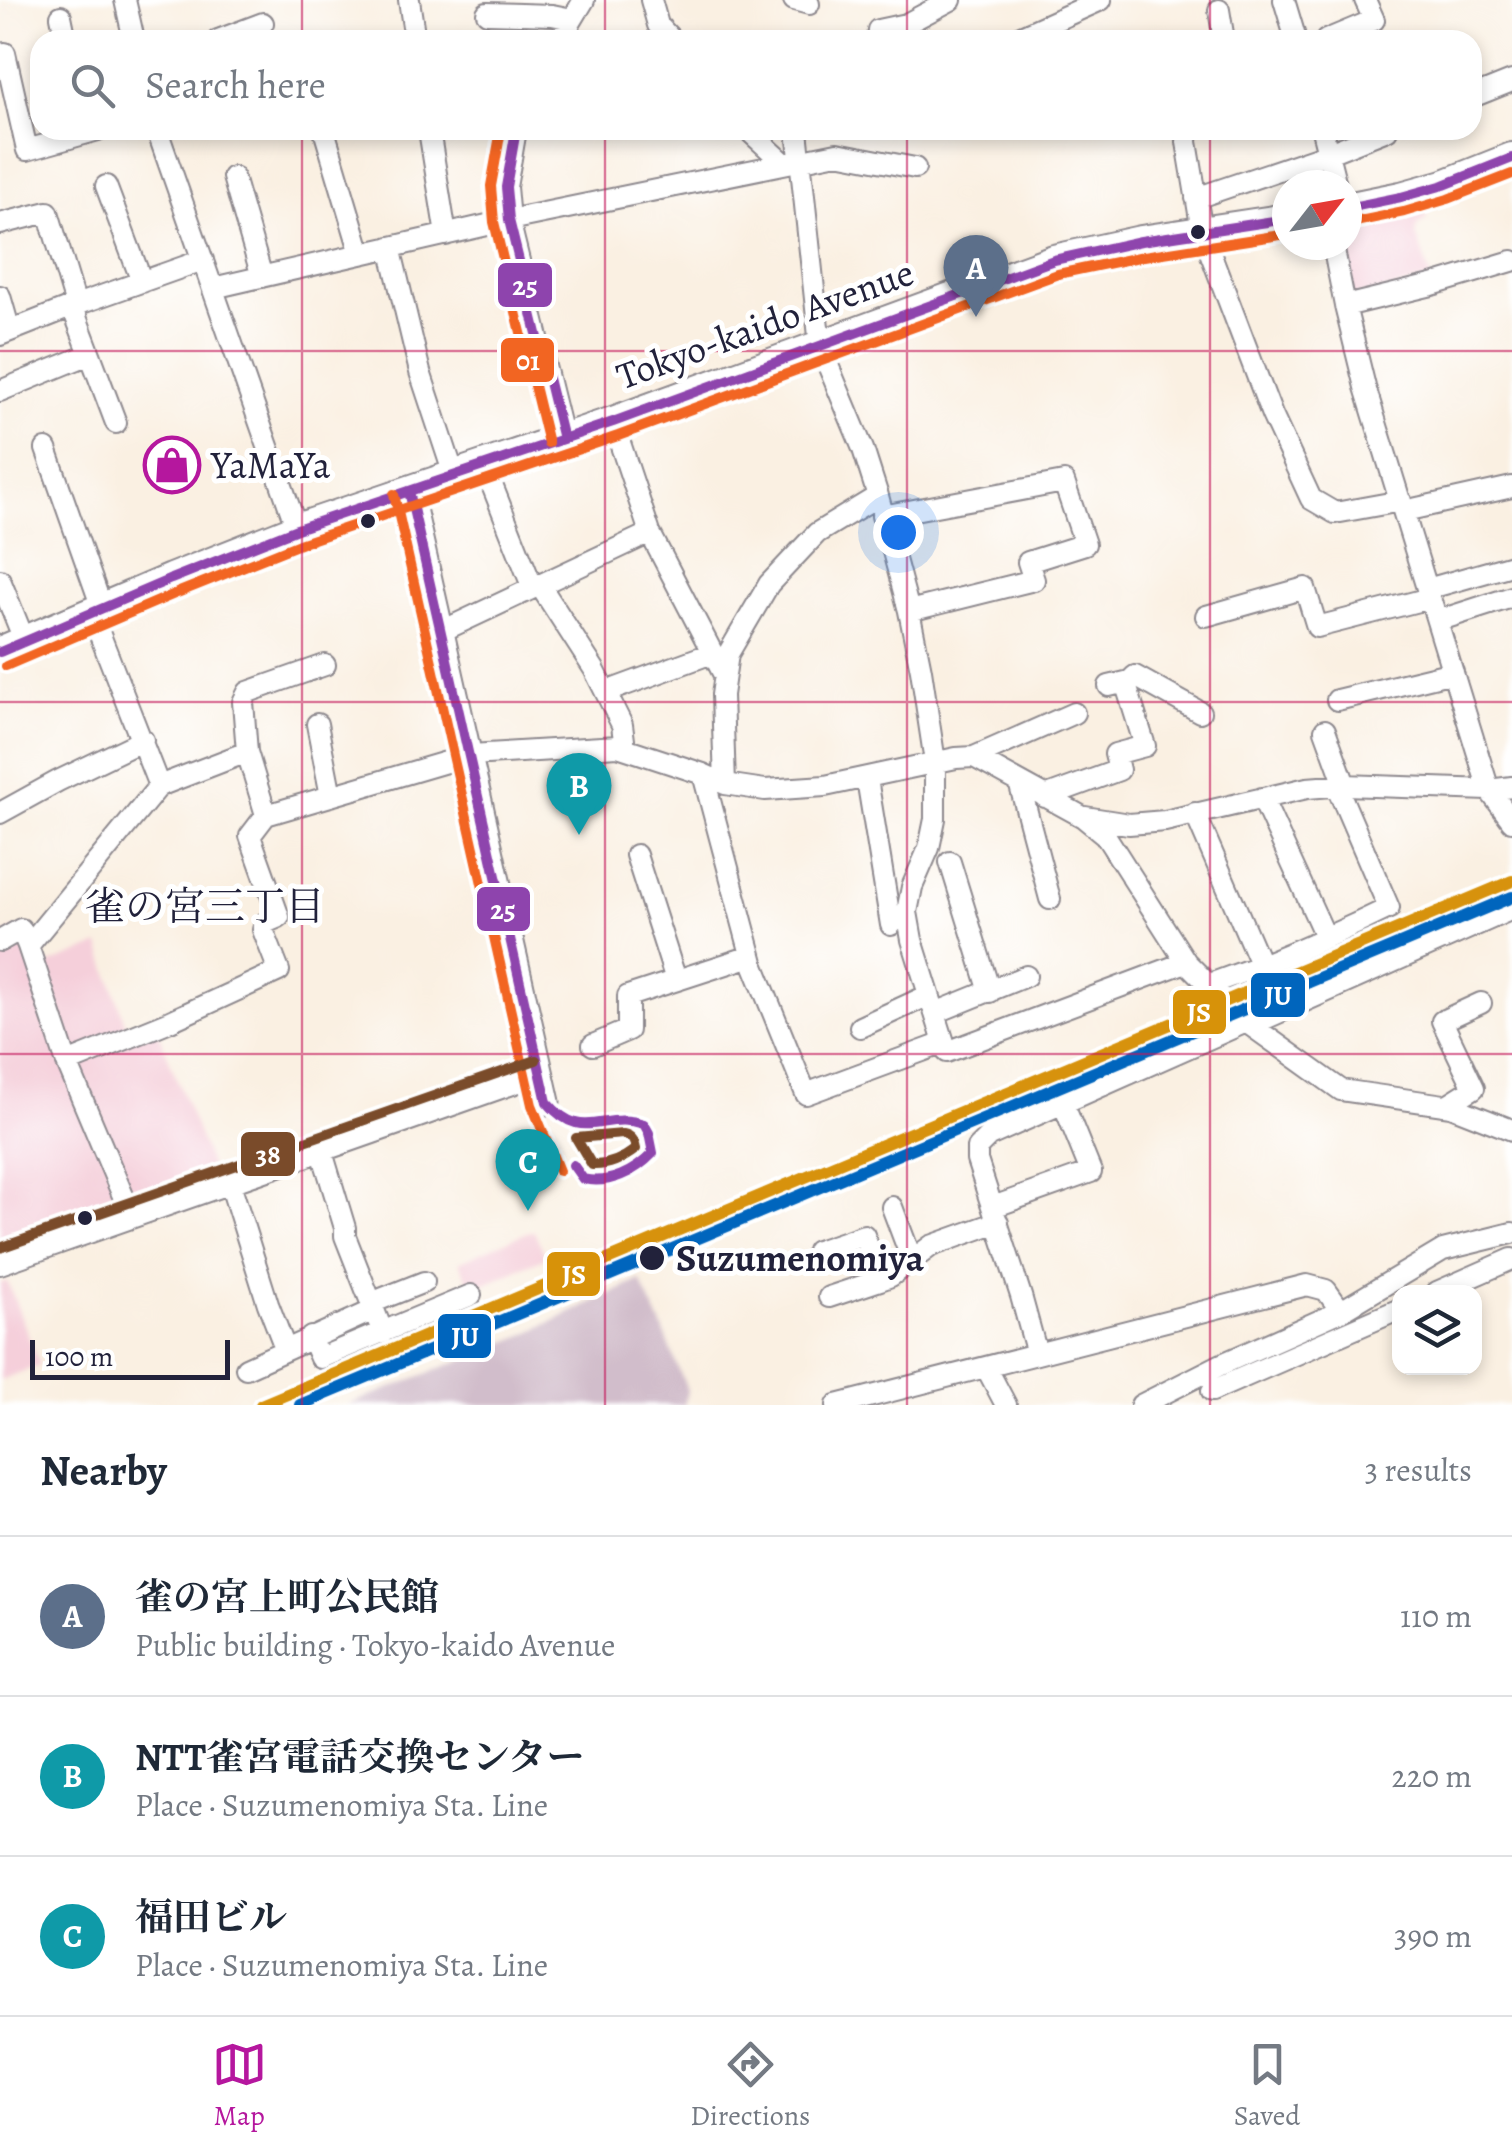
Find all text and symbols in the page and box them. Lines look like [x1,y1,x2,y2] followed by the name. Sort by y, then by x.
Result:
[30,30,1482,140] search box
[65,58,120,113] icon: search
[145,59,326,111] text: Search here
[1272,170,1362,260] north arrow
[1188,222,1208,242] unlabelled marker
[944,234,1008,317] pin: A
[609,246,921,402] street label: Tokyo-kaido Avenue
[496,261,554,309] line badge: 25
[512,267,538,305] text: 25
[499,336,556,384] line badge: 01
[516,342,540,380] text: 01
[142,435,202,495] shop icon: YaMaYa
[210,439,331,491] place label: YaMaYa
[873,507,924,558] your location
[358,511,378,531] unlabelled marker
[546,752,612,835] pin: B
[85,879,325,934] district label: 雀の宮三丁目
[475,885,532,933] line badge: 25
[490,891,516,929] text: 25
[1249,971,1307,1019] line badge: JU
[1264,977,1292,1015] text: JU
[1171,988,1228,1036] line badge: JS
[1187,994,1211,1032] text: JS
[496,1128,560,1211] pin: C
[239,1130,297,1178] line badge: 38
[255,1136,281,1174] text: 38
[75,1208,95,1228] unlabelled marker
[676,1232,925,1284] place label: Suzumenomiya
[637,1243,667,1273] marker: Suzumenomiya
[545,1250,602,1298] line badge: JS
[562,1256,586,1294] text: JS
[1392,1285,1482,1375] map controls
[1392,1285,1482,1375] button: layers
[436,1312,493,1360] line badge: JU
[451,1318,479,1356] text: JU
[30,1335,230,1380] scale bar
[45,1338,113,1376] text: 100 m
[40,1442,167,1499] text: Nearby
[1365,1448,1472,1492] text: 3 results
[135,1571,439,1623] text: 雀の宮上町公民館
[62,1594,83,1638] text: A
[1400,1594,1472,1638] text: 110 m
[135,1623,615,1667] text: Public building · Tokyo-kaido Avenue
[135,1731,585,1783] text: NTT雀宮電話交換センター
[62,1754,83,1798] text: B
[1392,1754,1472,1798] text: 220 m
[135,1783,548,1827] text: Place · Suzumenomiya Sta. Line
[135,1891,287,1943] text: 福田ビル
[63,1914,82,1958] text: C
[1394,1914,1472,1958] text: 390 m
[135,1943,548,1987] text: Place · Suzumenomiya Sta. Line
[212,2037,267,2135] tab: Map
[690,2037,810,2135] tab: Directions
[1234,2037,1300,2135] tab: Saved

